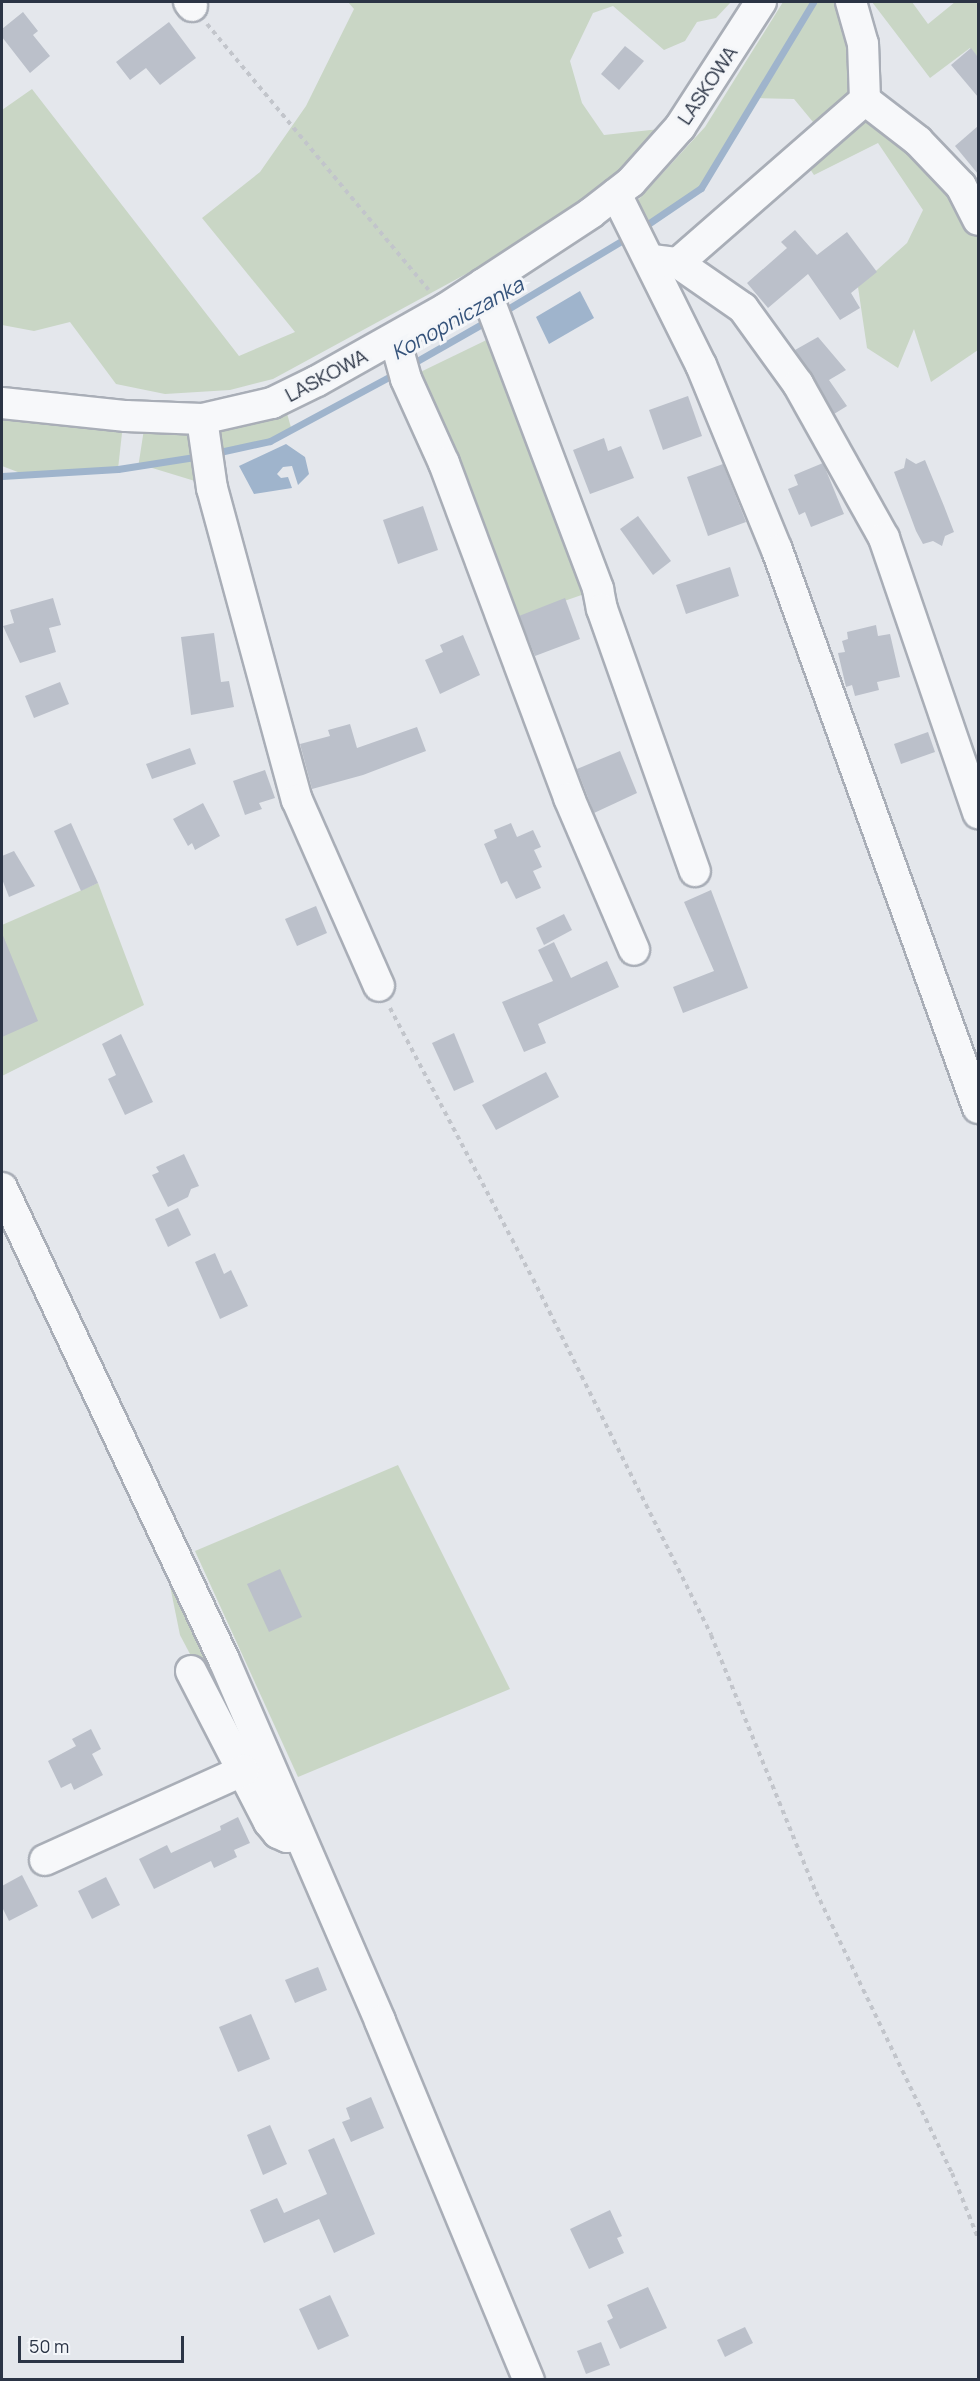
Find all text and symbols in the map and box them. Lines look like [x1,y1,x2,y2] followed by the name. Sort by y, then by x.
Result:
[672,41,742,129] street label: LASKOWA
[387,271,527,365] water label: Konopniczanka
[281,343,371,407] street label: LASKOWA
[21,2324,188,2362] scale bar
[29,2334,69,2358] text: 50 m

